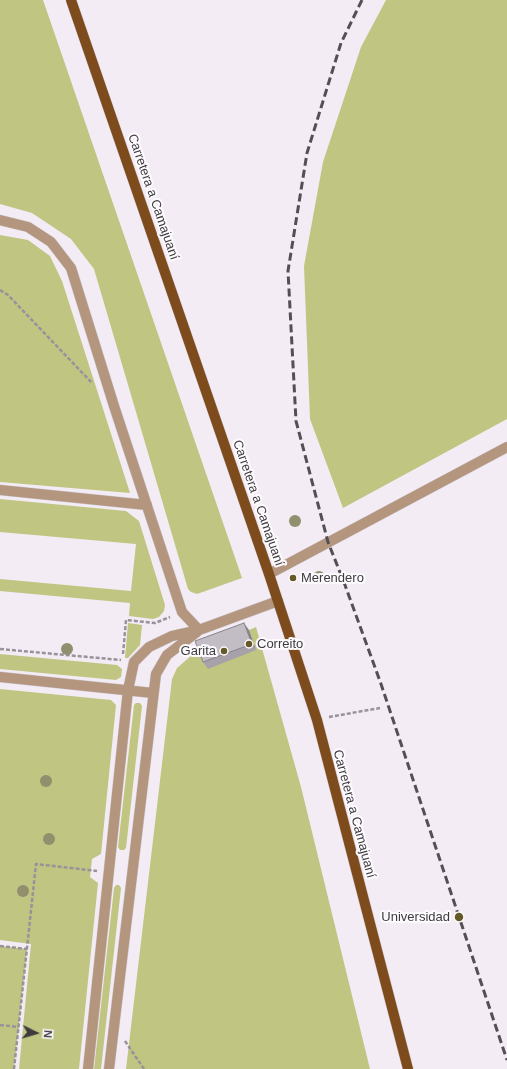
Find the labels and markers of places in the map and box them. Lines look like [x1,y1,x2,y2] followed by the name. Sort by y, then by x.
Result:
[301,570,364,586] place label: Merendero
[288,573,298,583] marker: Merendero
[257,636,303,652] place label: Correito
[244,639,254,649] marker: Correito
[181,643,216,659] place label: Garita
[219,646,229,656] marker: Garita
[381,909,450,925] place label: Universidad
[453,911,465,923] marker: Universidad

